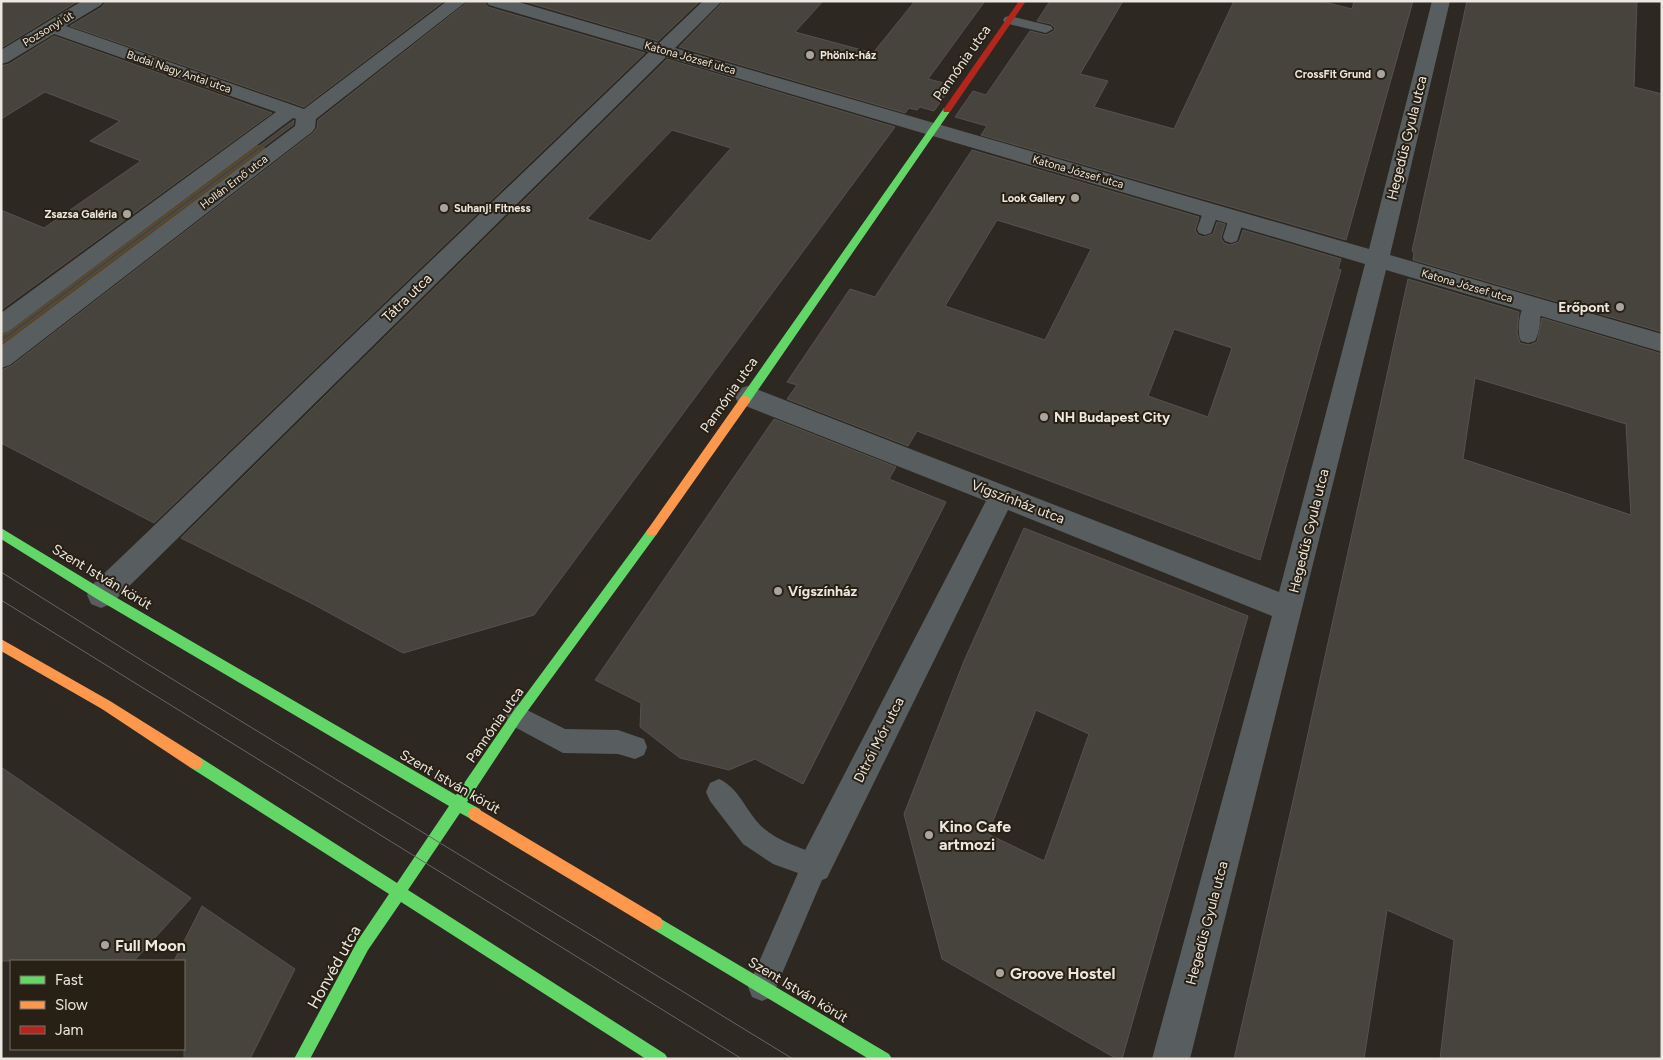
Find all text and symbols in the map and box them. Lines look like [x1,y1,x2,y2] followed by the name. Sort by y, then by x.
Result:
[20,9,76,49] street label: Pozsonyi út
[930,22,994,104] street label: Pannónia utca
[643,39,737,77] street label: Katona József utca
[125,48,233,96] street label: Budai Nagy Antal utca
[804,49,816,61] marker: Phönix-ház
[820,49,876,62] place label: Phönix-ház
[1295,68,1371,81] place label: CrossFit Grund
[1375,68,1387,80] marker: CrossFit Grund
[1383,74,1431,202] street label: Hegedűs Gyula utca
[198,152,270,212] street label: Hollán Ernő utca
[1031,153,1125,191] street label: Katona József utca
[1002,192,1066,205] place label: Look Gallery
[1069,192,1081,204] marker: Look Gallery
[438,202,450,214] marker: Suhanj! Fitness
[454,202,531,215] place label: Suhanj! Fitness
[44,208,117,221] place label: Zsazsa Galéria
[121,208,133,220] marker: Zsazsa Galéria
[1420,267,1514,305] street label: Katona József utca
[379,270,435,326] street label: Tátra utca
[1558,299,1610,316] place label: Erőpont
[1614,301,1626,313] marker: Erőpont
[697,354,761,436] street label: Pannónia utca
[1054,409,1171,426] place label: NH Budapest City
[1038,411,1050,423] marker: NH Budapest City
[1285,467,1333,595] street label: Hegedűs Gyula utca
[969,476,1067,528] street label: Vígszínház utca
[49,541,155,613] street label: Szent István körút
[788,583,857,600] place label: Vígszínház
[772,585,784,597] marker: Vígszínház
[463,684,527,766] street label: Pannónia utca
[850,694,908,786] street label: Ditrói Mór utca
[397,746,503,818] street label: Szent István körút
[939,817,1011,854] place label: Kino Cafe artmozi
[923,829,935,841] marker: Kino Cafe artmozi
[1182,859,1232,987] street label: Hegedűs Gyula utca
[303,922,365,1012] street label: Honvéd utca
[115,936,186,955] place label: Full Moon
[99,939,111,951] marker: Full Moon
[745,954,851,1026] street label: Szent István körút
[10,960,185,1050] legend
[1010,964,1115,983] place label: Groove Hostel
[994,967,1006,979] marker: Groove Hostel
[55,971,84,989] text: Fast
[55,996,88,1014] text: Slow
[55,1021,83,1039] text: Jam

